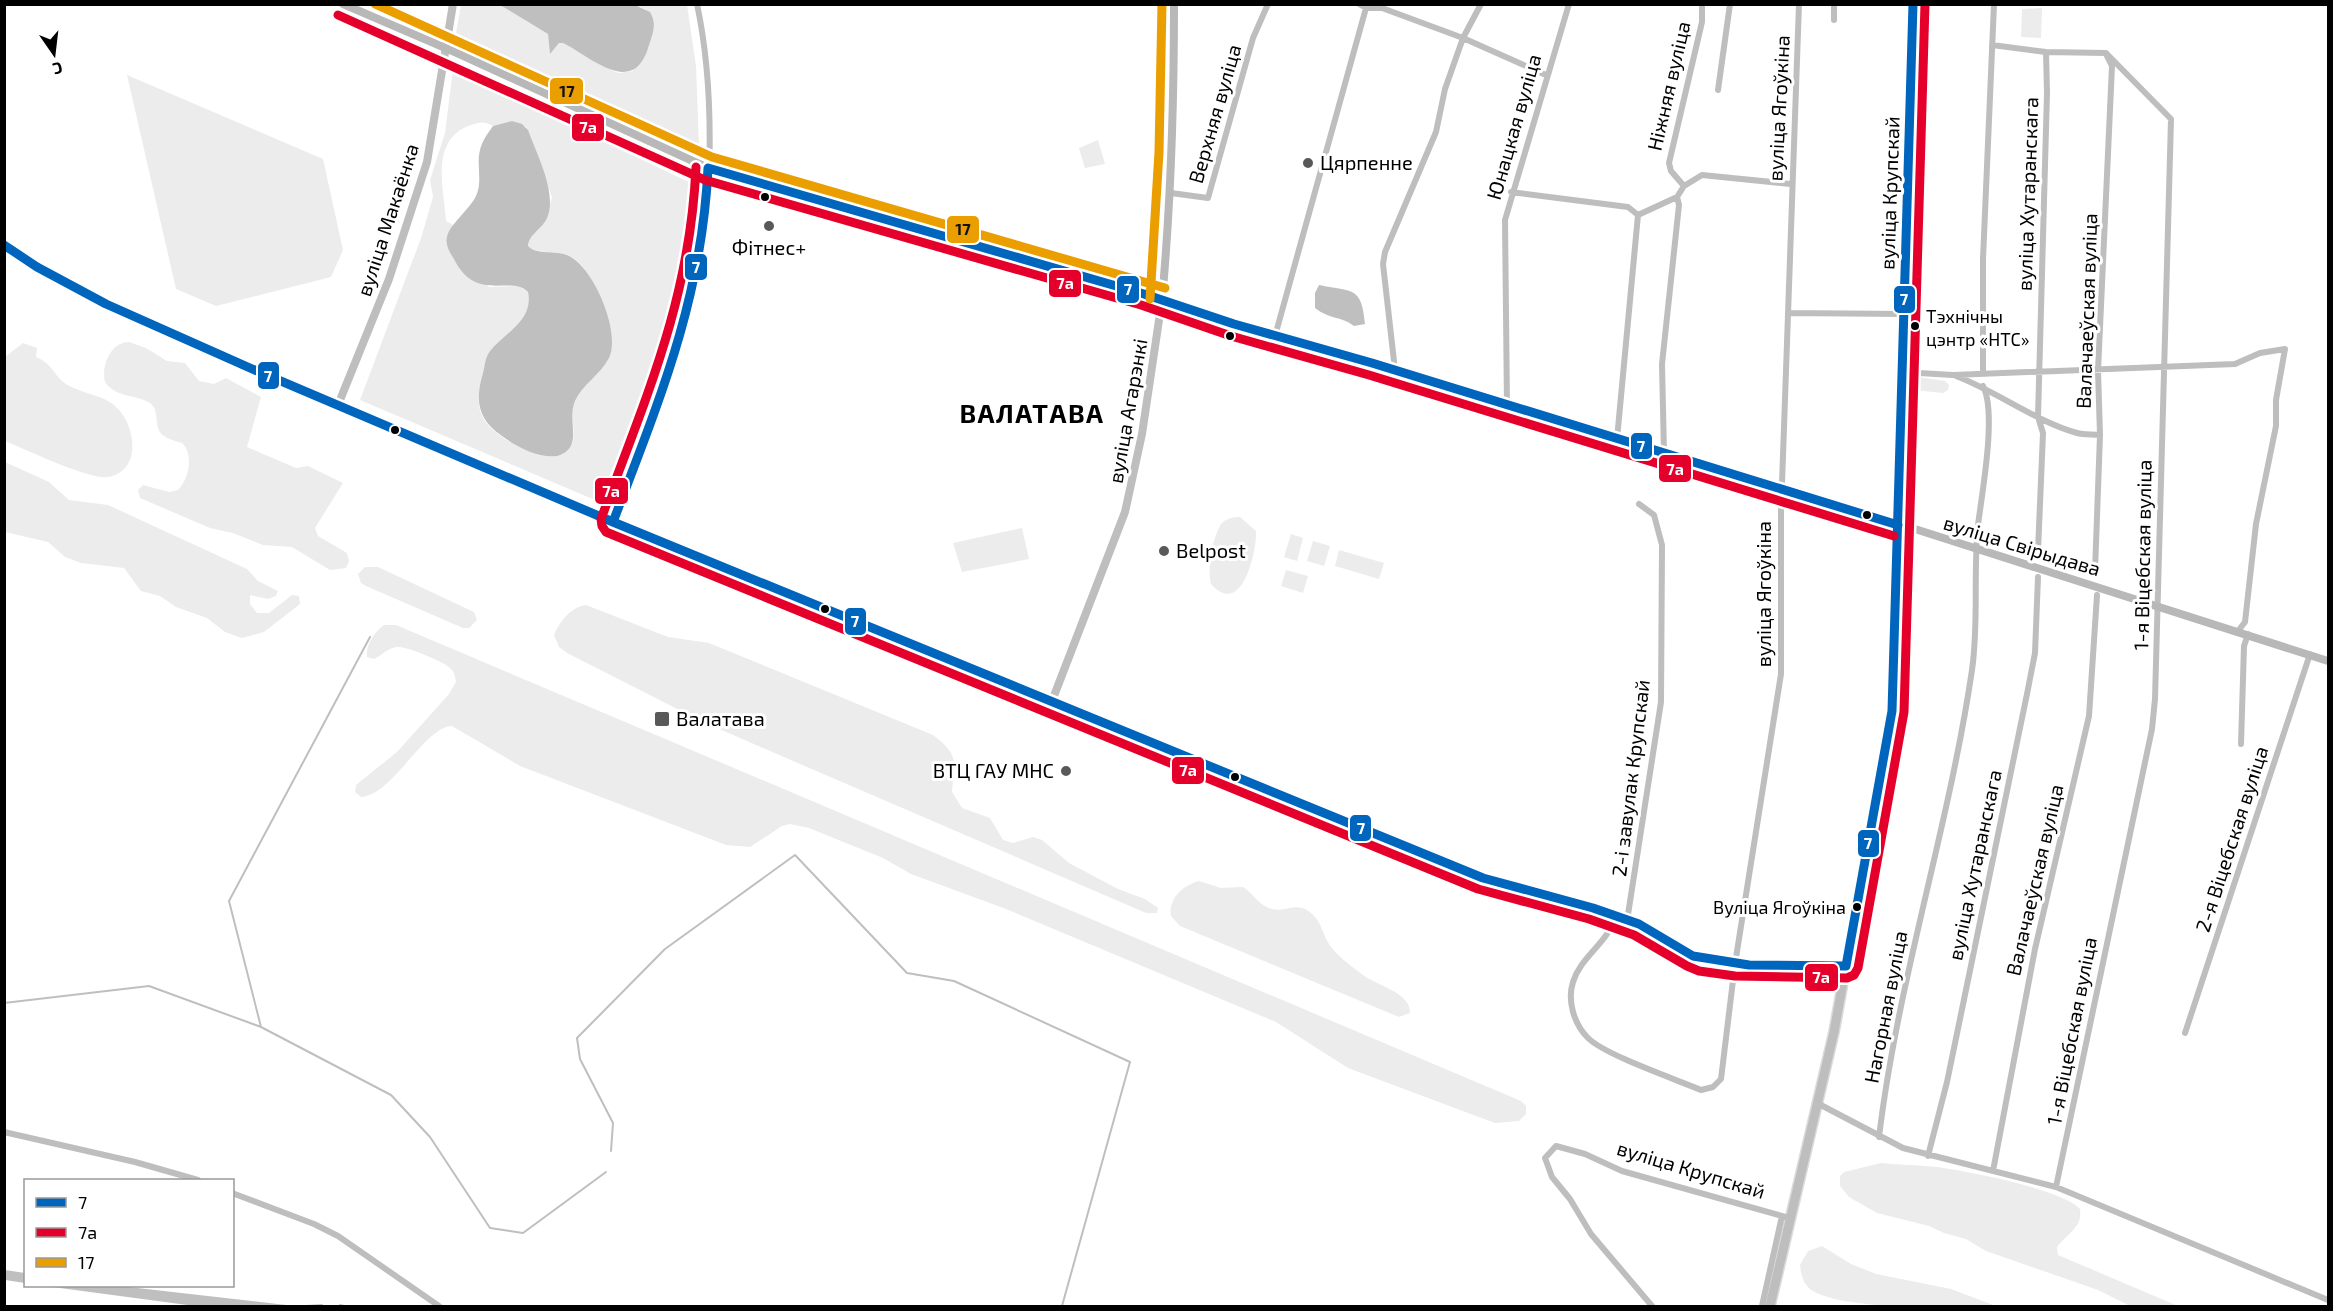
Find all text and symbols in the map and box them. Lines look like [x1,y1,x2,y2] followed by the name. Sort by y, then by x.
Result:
[1641,19,1696,153] street label: Ніжняя вуліца
[24,24,84,84] north arrow
[1762,34,1795,182] street label: вуліца Ягоўкіна
[1183,41,1246,186] street label: Верхняя вуліца
[1481,51,1546,203] street label: Юнацкая вуліца
[51,59,65,79] text: С
[549,77,584,105] line badge: 17
[559,81,575,100] text: 17
[2012,97,2043,291] street label: вуліца Хутаранскага
[571,113,605,142] line badge: 7а
[1874,116,1905,270] street label: вуліца Крупскай
[579,117,597,136] text: 7а
[351,140,424,299] street label: вуліца Макаёнка
[1320,150,1413,174] place label: Цярпенне
[1301,156,1315,170] marker: Цярпенне
[759,191,771,203] unlabelled marker
[2071,213,2102,409] street label: Валачаеўская вуліца
[946,215,980,244] line badge: 17
[762,219,776,233] marker: Фітнес+
[955,219,971,238] text: 17
[732,235,806,259] place label: Фітнес+
[684,253,708,281] line badge: 7
[692,257,701,276] text: 7
[1048,269,1082,298] line badge: 7а
[1056,273,1074,292] text: 7а
[1116,275,1140,304] line badge: 7
[1124,279,1133,298] text: 7
[1893,285,1916,314] line badge: 7
[1900,289,1909,308] text: 7
[1926,305,2030,350] place label: Тэхнічны цэнтр «НТС»
[1909,320,1921,332] marker: Тэхнічны цэнтр «НТС»
[1224,330,1236,342] unlabelled marker
[1102,337,1153,485] street label: вуліца Агарэнкі
[257,361,280,390] line badge: 7
[264,366,273,385] text: 7
[959,397,1105,428] district label: ВАЛАТАВА
[389,424,401,436] unlabelled marker
[1630,432,1653,460] line badge: 7
[1637,436,1646,455] text: 7
[1658,454,1692,483] line badge: 7а
[1666,459,1684,478] text: 7а
[2128,459,2157,651] street label: 1-я Віцебская вуліца
[594,477,629,505] line badge: 7а
[602,481,620,500] text: 7а
[1861,509,1873,521] unlabelled marker
[1941,510,2104,581] street label: вуліца Свірыдава
[1751,521,1776,667] street label: вуліца Ягоўкіна
[1176,538,1246,562] place label: Belpost
[1157,544,1171,558] marker: Belpost
[819,603,831,615] unlabelled marker
[844,607,867,636] line badge: 7
[851,611,860,630] text: 7
[1606,678,1655,878] street label: 2-і завулак Крупскай
[676,706,765,730] place label: Валатава
[653,710,671,728] marker: Валатава
[2190,743,2273,935] street label: 2-я Віцебская вуліца
[1171,756,1205,785] line badge: 7а
[933,758,1054,782] place label: ВТЦ ГАУ МНС
[1179,760,1197,779] text: 7а
[1059,764,1073,778] marker: ВТЦ ГАУ МНС
[1942,767,2007,962] street label: вуліца Хутаранскага
[1229,771,1241,783] unlabelled marker
[2000,782,2069,978] street label: Валачаеўская вуліца
[1349,814,1372,842] line badge: 7
[1357,818,1366,837] text: 7
[1857,829,1880,858] line badge: 7
[1864,833,1873,852] text: 7
[1713,896,1846,918] place label: Вуліца Ягоўкіна
[1851,901,1863,913] marker: Вуліца Ягоўкіна
[1858,929,1913,1085] street label: Нагорная вуліца
[2041,935,2102,1127] street label: 1-я Віцебская вуліца
[1804,963,1839,992] line badge: 7а
[1812,967,1830,986] text: 7а
[1614,1135,1768,1204] street label: вуліца Крупскай
[24,1179,234,1287] legend
[78,1191,87,1213] text: 7
[78,1221,97,1243] text: 7а
[78,1251,94,1273] text: 17

